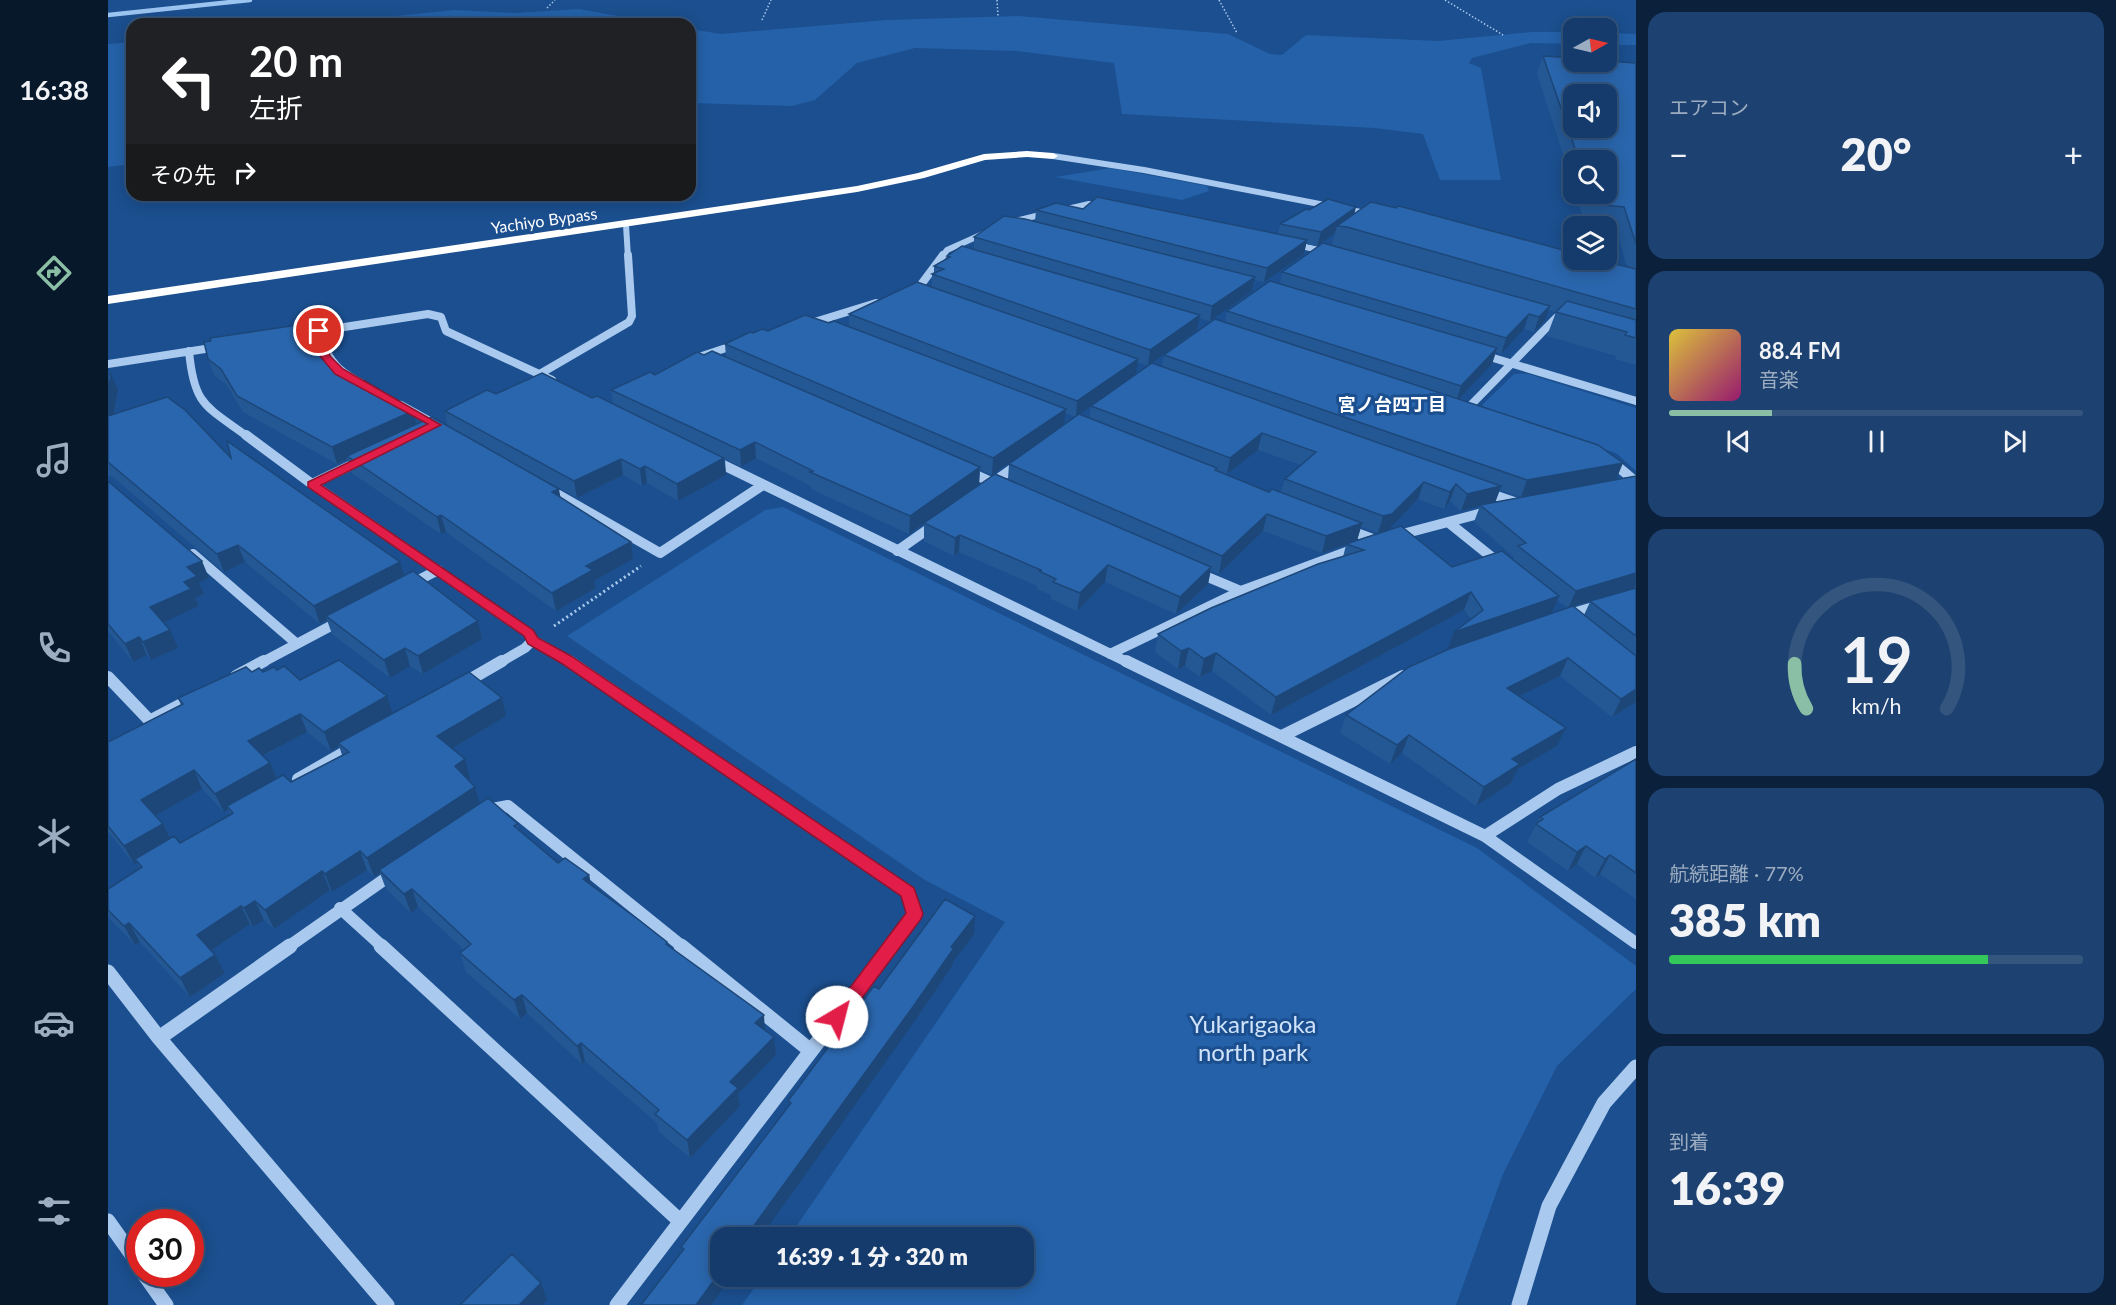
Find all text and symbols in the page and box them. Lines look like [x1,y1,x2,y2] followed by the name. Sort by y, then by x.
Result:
[1563,18,1617,72] north arrow
[1563,18,1617,270] map controls
[249,36,343,86] text: 20 m
[150,42,228,120] icon: left
[19,73,89,106] text: 16:38
[1563,84,1617,138] button: sound
[249,91,303,124] text: 左折
[1669,95,1749,119] text: エアコン
[1841,127,1911,181] text: 20°
[1669,134,1688,174] text: −
[2064,134,2083,174] text: +
[1563,150,1617,204] button: search
[228,156,261,189] icon: right
[150,161,216,188] text: その先
[490,203,598,237] street label: Yachiyo Bypass
[1563,216,1617,270] button: layers
[33,252,75,294] icon: directions
[293,305,344,356] pin
[302,314,335,347] icon: arrive
[1759,337,1841,364] text: 88.4 FM
[1759,367,1799,391] text: 音楽
[1338,393,1446,415] district label: 宮ノ台四丁目
[1722,425,1755,458] icon: previous
[1860,425,1893,458] icon: pause
[1998,425,2031,458] icon: next
[33,439,75,481] icon: music
[1840,622,1912,697] text: 19
[33,627,75,669] icon: phone
[1851,694,1901,720] text: km/h
[33,815,75,857] icon: climate
[1669,861,1804,885] text: 航続距離 · 77%
[1669,893,1821,947] text: 385 km
[805,985,869,1049] position arrow
[33,1002,75,1044] icon: car
[1189,1009,1317,1066] park label: Yukarigaoka north park
[1669,1129,1709,1153] text: 到着
[1669,1161,1785,1215] text: 16:39
[33,1190,75,1232] icon: filters
[126,1209,204,1287] speed limit sign: 30
[776,1243,968,1270] text: 16:39 · 1 分 · 320 m

